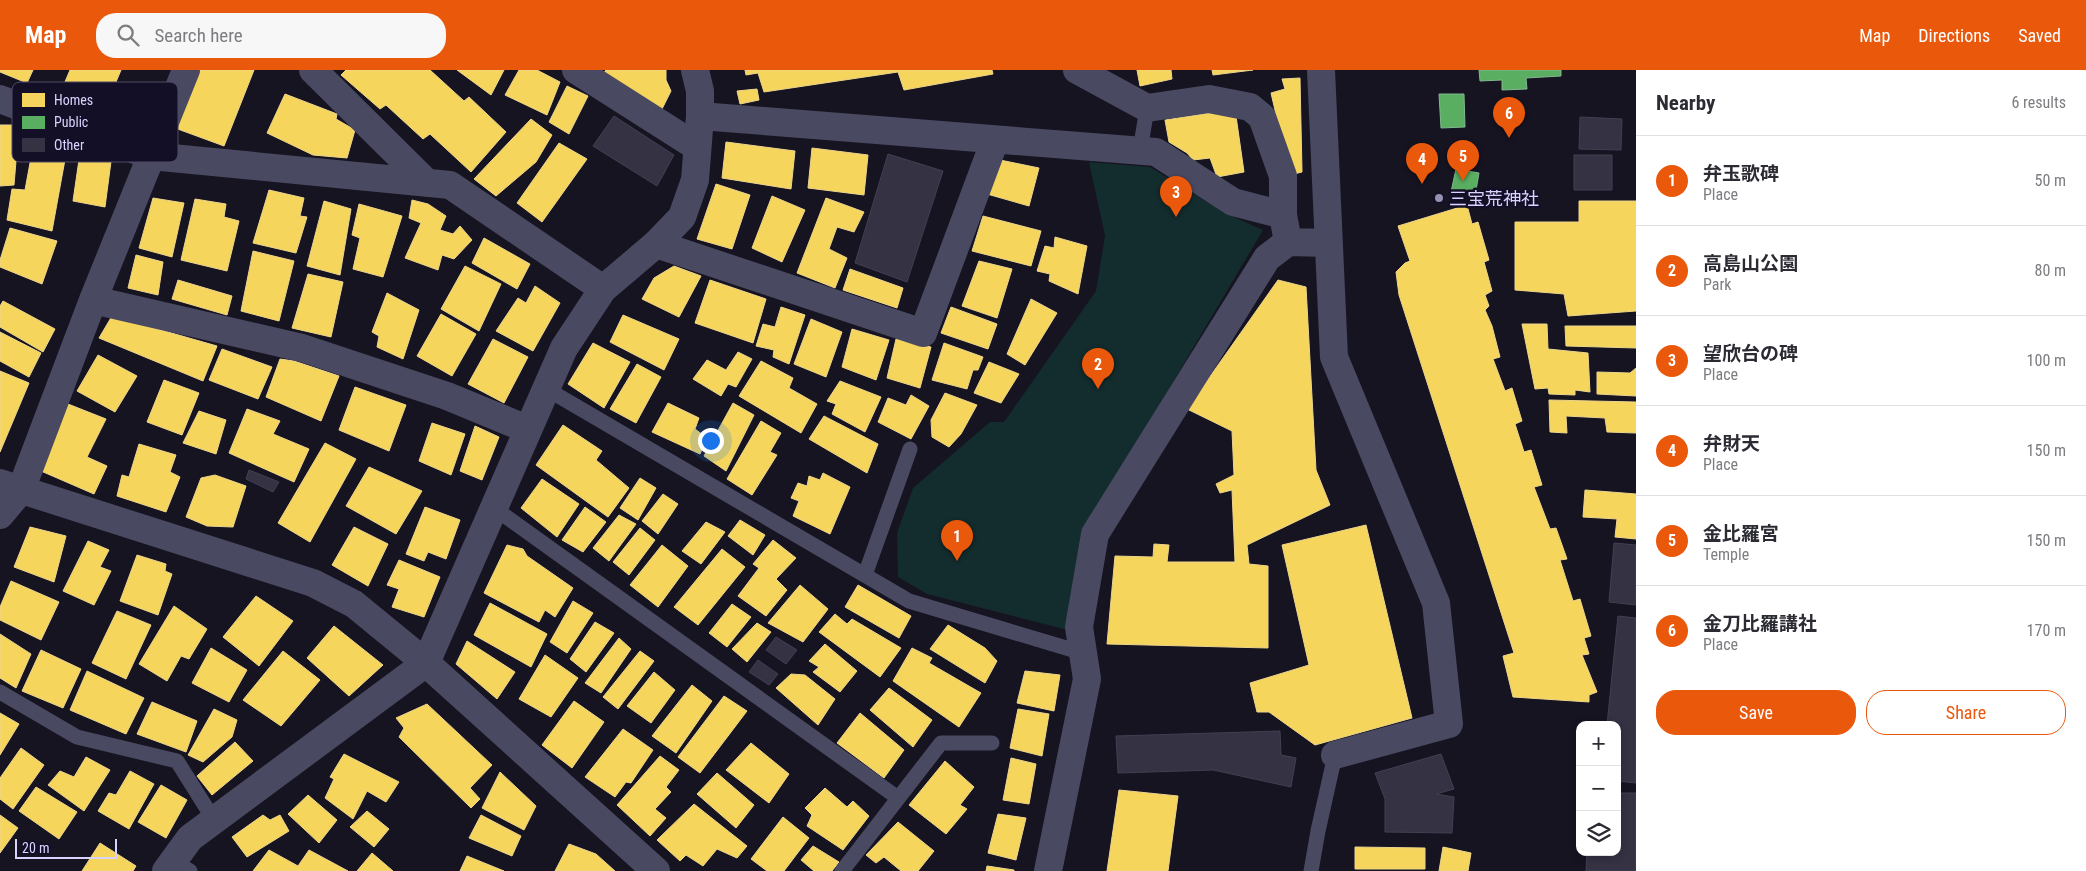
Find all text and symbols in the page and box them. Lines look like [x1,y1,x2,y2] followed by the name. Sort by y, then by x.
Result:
[96,13,446,58] search box
[25,21,66,49] text: Map
[114,21,142,49] icon: search
[154,24,243,47] text: Search here
[1859,25,1890,46] text: Map
[1918,25,1990,46] text: Directions
[2018,25,2061,46] text: Saved
[12,82,178,162] legend
[1656,91,1715,115] text: Nearby
[54,92,93,108] text: Homes
[2011,93,2066,112] text: 6 results
[1493,97,1525,138] pin: 6
[54,114,88,130] text: Public
[54,137,84,153] text: Other
[1447,140,1479,181] pin: 5
[1406,143,1438,184] pin: 4
[1703,162,1779,185] text: 弁玉歌碑
[1668,171,1676,190] text: 1
[2034,171,2066,190] text: 50 m
[1160,176,1192,217] pin: 3
[1703,185,1738,204] text: Place
[1449,188,1539,209] place label: 三宝荒神社
[1433,192,1445,204] marker: 三宝荒神社
[1703,252,1798,275] text: 高島山公園
[1668,261,1676,280] text: 2
[2034,261,2066,280] text: 80 m
[1703,275,1732,294] text: Park
[1703,342,1798,365] text: 望欣台の碑
[1082,348,1114,389] pin: 2
[1668,351,1676,370] text: 3
[2027,351,2066,370] text: 100 m
[1703,365,1738,384] text: Place
[698,428,724,454] your location
[1703,432,1760,455] text: 弁財天
[1668,441,1676,460] text: 4
[2027,441,2066,460] text: 150 m
[1703,455,1738,474] text: Place
[941,520,973,561] pin: 1
[1703,522,1779,545] text: 金比羅宮
[1668,531,1676,550] text: 5
[2027,531,2066,550] text: 150 m
[1703,545,1749,564] text: Temple
[1703,612,1817,635] text: 金刀比羅講社
[1668,621,1676,640] text: 6
[2027,621,2066,640] text: 170 m
[1703,635,1738,654] text: Place
[1656,690,1856,735] button: Save
[1866,690,2066,735] button: Share
[1576,721,1621,856] map controls
[1576,721,1621,766] button: +
[1576,766,1621,811] button: −
[1576,811,1621,856] button: layers
[15,836,118,859] scale bar
[22,840,50,856] text: 20 m

